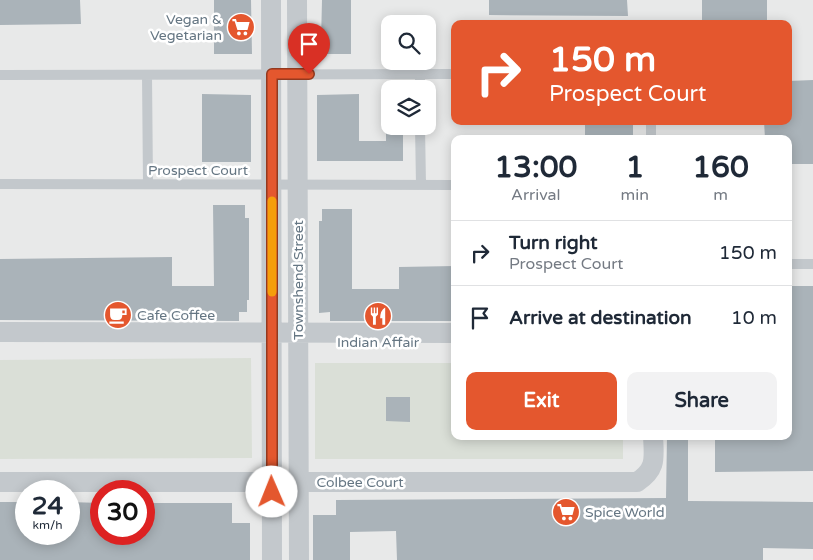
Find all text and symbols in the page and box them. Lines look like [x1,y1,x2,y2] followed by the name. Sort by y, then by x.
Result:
[150,11,222,44] place label: Vegan & Vegetarian
[226,12,256,42] supermarket icon: Vegan & Vegetarian
[381,15,436,135] map controls
[381,15,436,70] button: search
[288,23,330,74] pin
[295,30,323,58] icon: arrive
[549,39,656,81] text: 150 m
[466,40,531,105] icon: right
[381,80,436,135] button: layers
[549,81,706,107] text: Prospect Court
[494,149,577,186] text: 13:00
[625,149,644,186] text: 1
[692,149,749,186] text: 160
[148,162,249,179] street label: Prospect Court
[511,185,561,205] text: Arrival
[621,185,649,205] text: min
[713,185,728,205] text: m
[290,219,307,340] street label: Townshend Street
[509,232,597,254] text: Turn right
[466,239,494,267] icon: right
[719,242,777,264] text: 150 m
[509,254,623,274] text: Prospect Court
[103,300,133,330] cafe icon: Cafe Coffee
[363,301,393,331] restaurant icon: Indian Affair
[466,304,494,332] icon: arrive
[137,307,215,324] place label: Cafe Coffee
[509,307,692,329] text: Arrive at destination
[731,307,777,329] text: 10 m
[337,334,420,351] place label: Indian Affair
[466,372,617,430] button: Exit
[627,372,777,430] button: Share
[245,465,297,517] position arrow
[316,474,404,491] street label: Colbee Court
[90,480,155,545] speed limit sign: 30
[32,491,63,521] text: 24
[551,497,581,527] supermarket icon: Spice World
[585,504,665,521] place label: Spice World
[32,518,63,532] text: km/h

